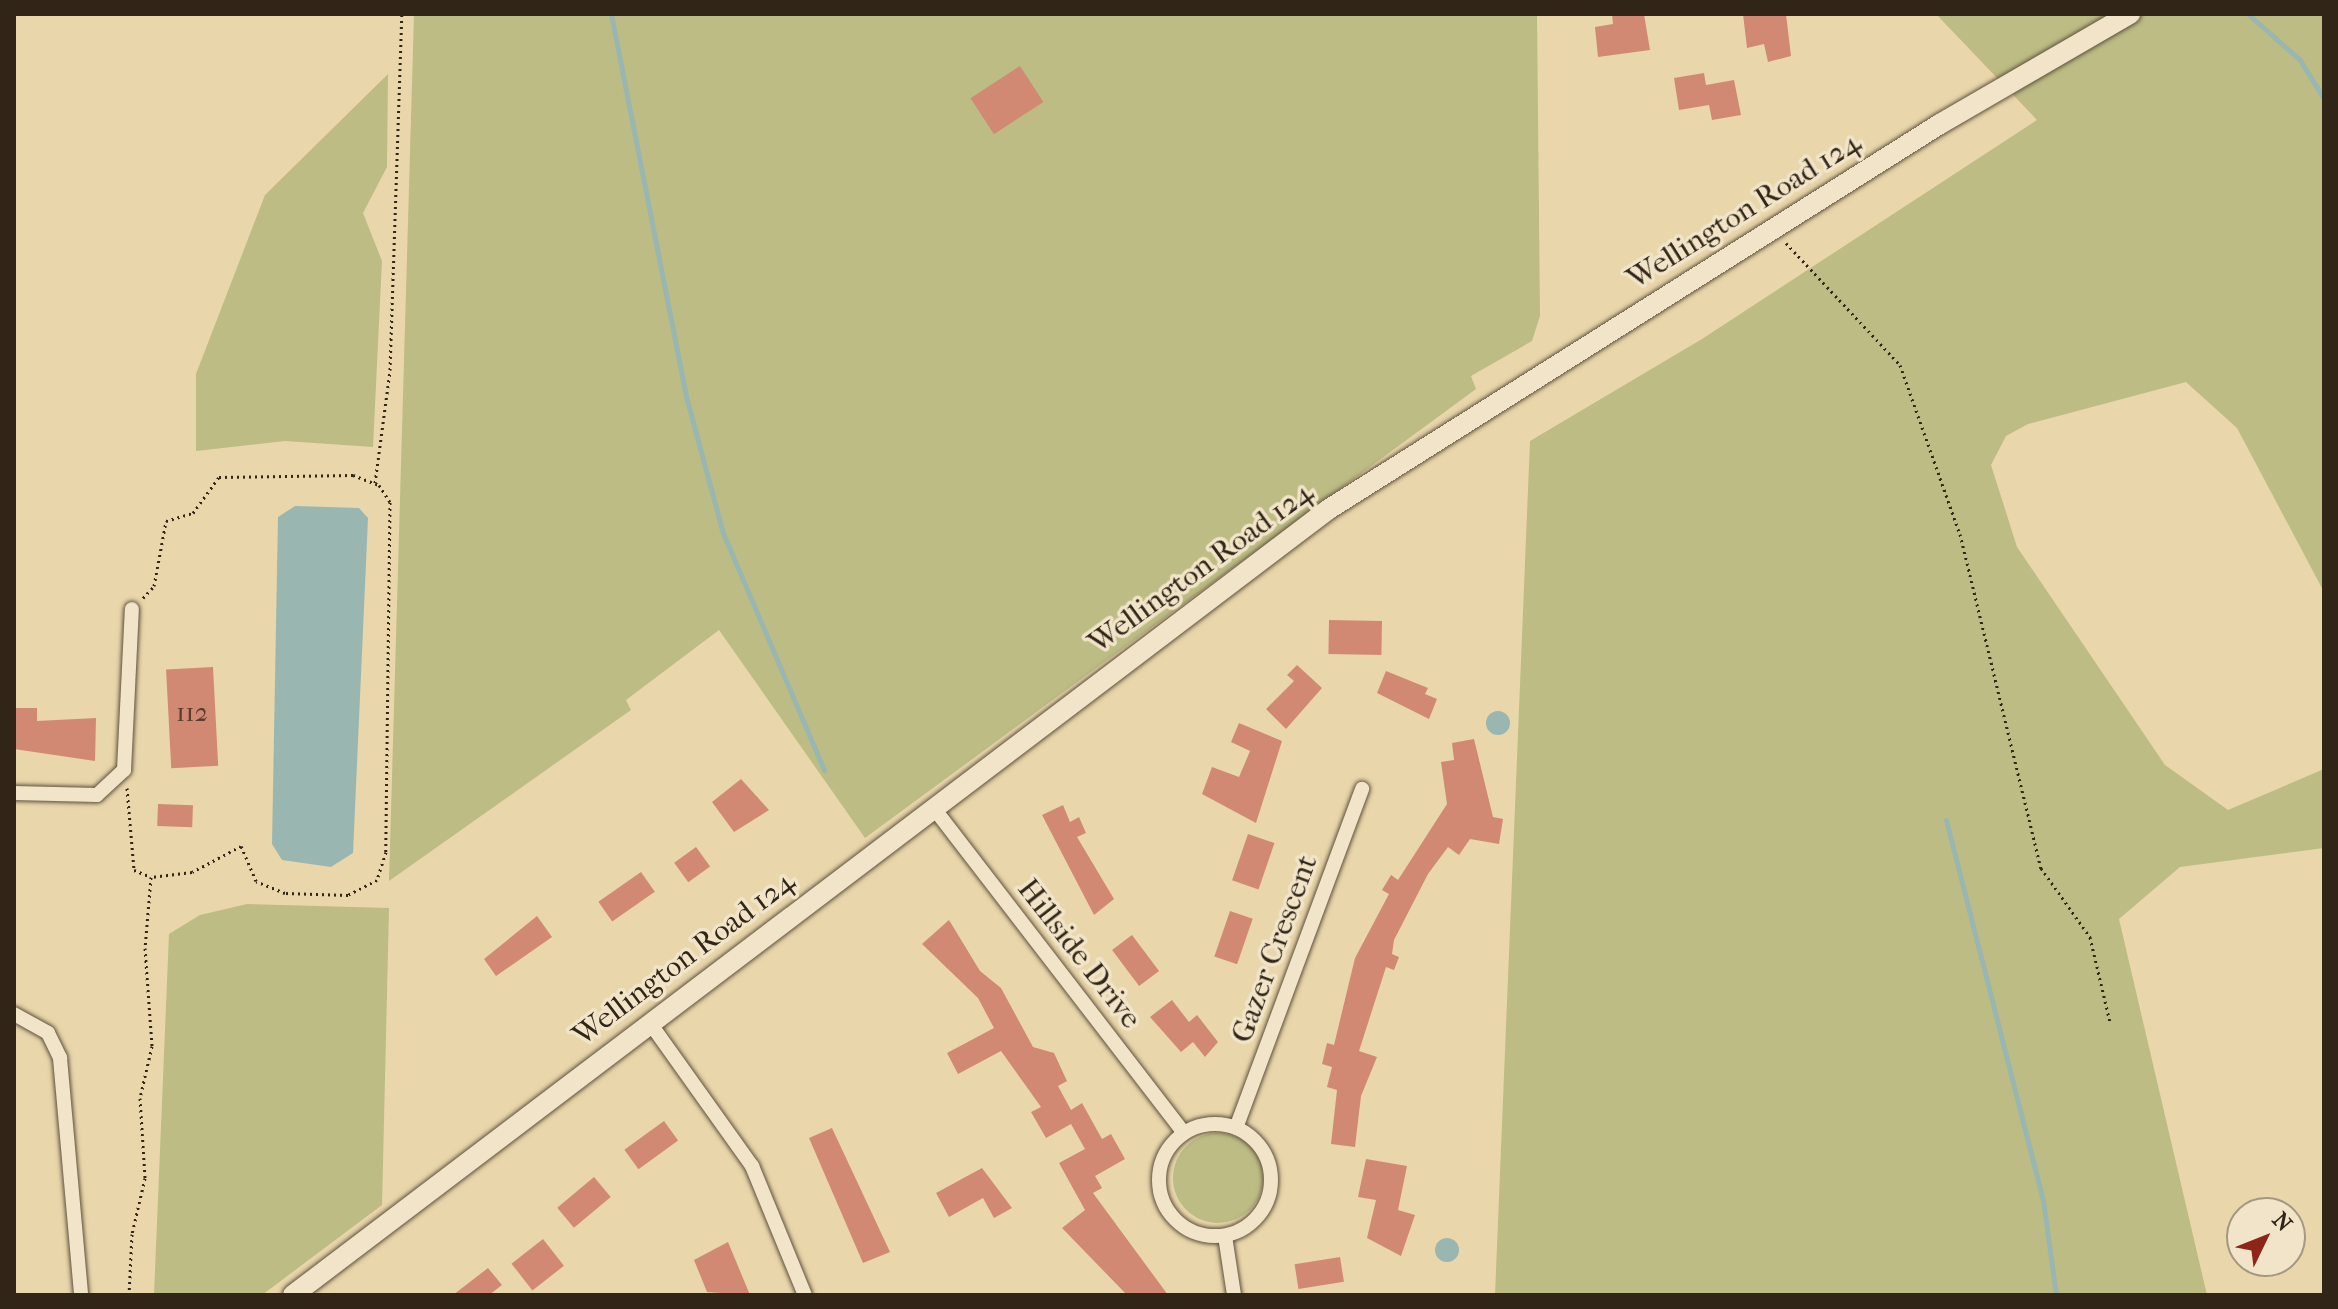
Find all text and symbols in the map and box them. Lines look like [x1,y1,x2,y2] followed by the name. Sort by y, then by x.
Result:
[1621,125,1867,297] street label: Wellington Road 124
[1082,475,1320,661] street label: Wellington Road 124
[176,697,208,729] house number: 112
[1224,850,1326,1048] street label: Gazer Crescent
[566,864,802,1054] street label: Wellington Road 124
[1009,872,1149,1036] street label: Hillside Drive
[2226,1197,2306,1277] north arrow
[2267,1207,2297,1237] text: N

